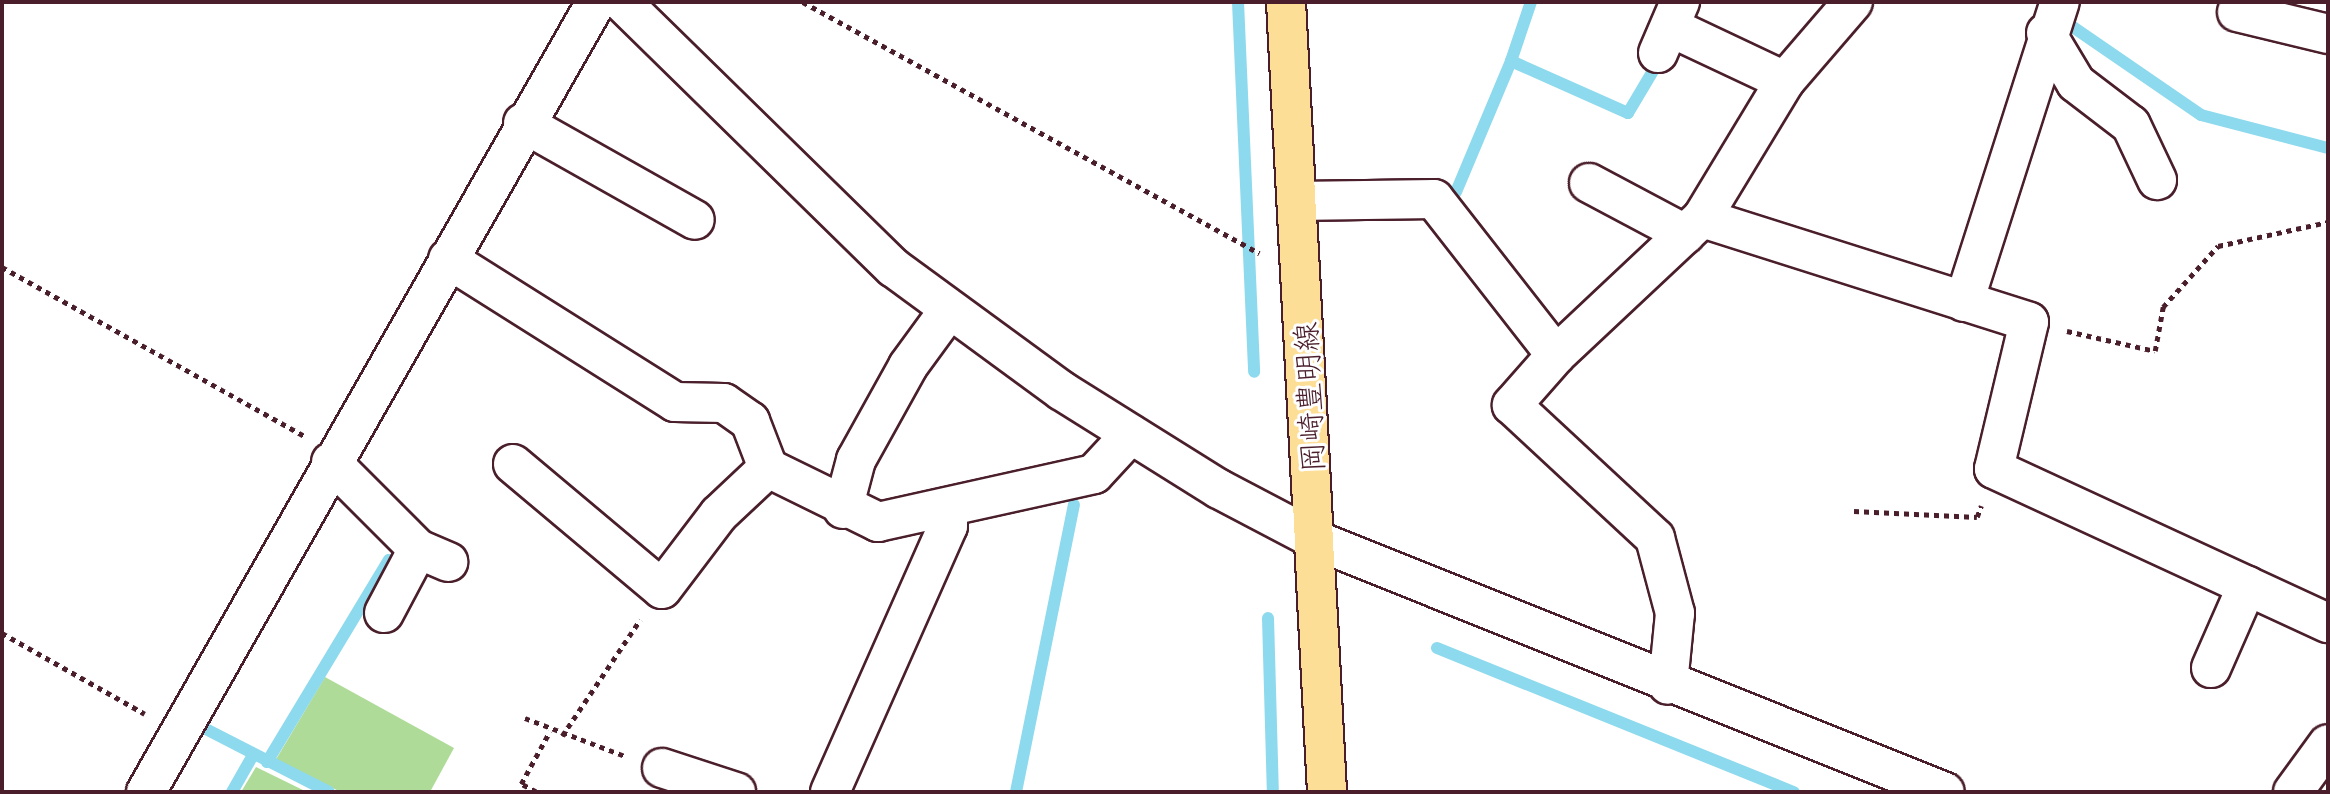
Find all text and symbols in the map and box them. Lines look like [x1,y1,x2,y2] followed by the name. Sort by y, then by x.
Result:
[1288,321,1332,473] street label: 岡崎豊明線

